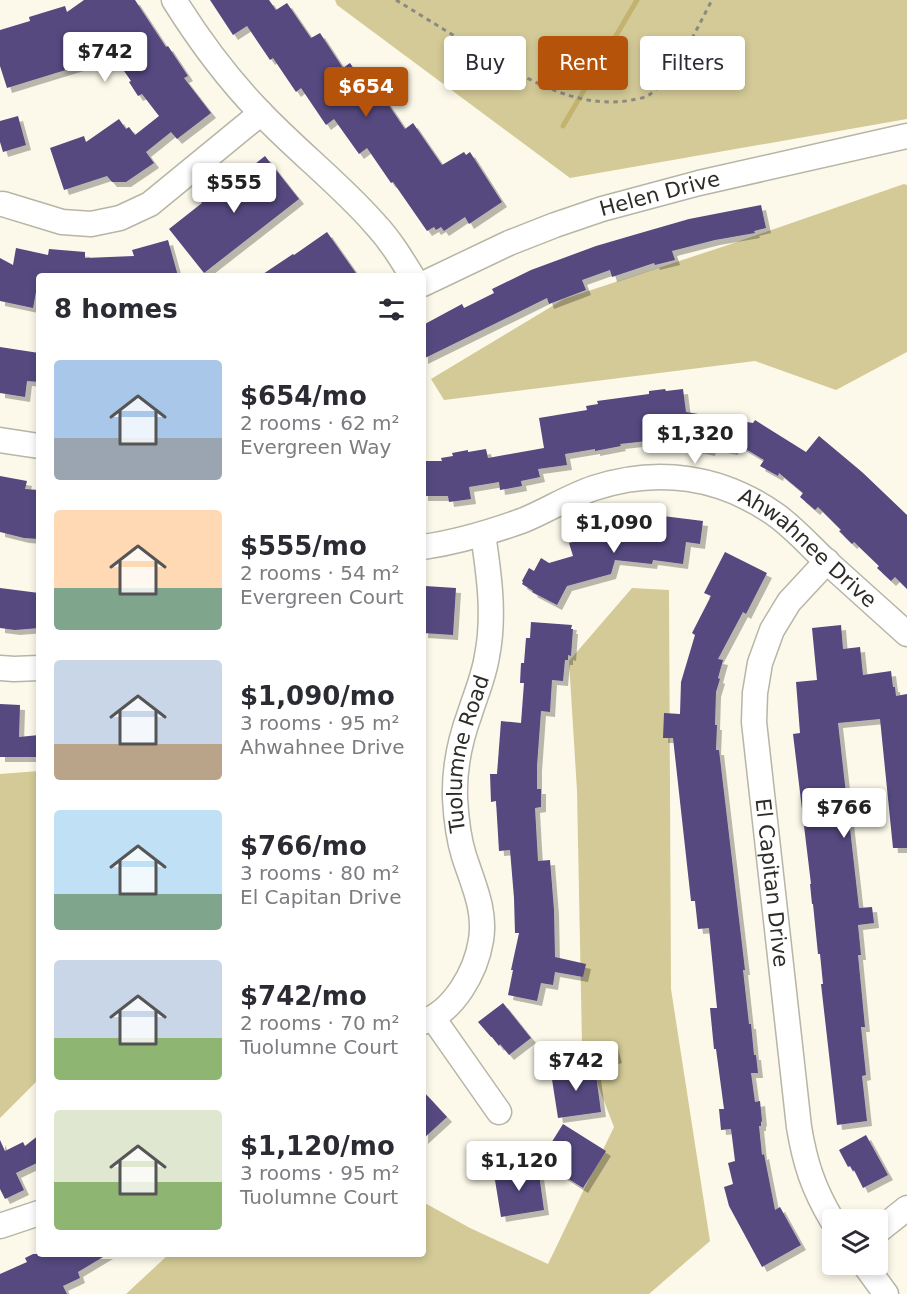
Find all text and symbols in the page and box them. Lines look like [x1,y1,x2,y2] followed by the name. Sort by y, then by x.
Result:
[69,32,141,83] pin: $742
[444,36,526,90] chip: Buy
[538,36,628,90] chip: Rent
[640,36,745,90] chip: Filters
[77,39,133,63] text: $742
[330,67,402,118] pin: $654
[338,74,394,98] text: $654
[198,163,270,214] pin: $555
[597,167,722,221] street label: Helen Drive
[206,170,262,194] text: $555
[375,293,408,326] icon: filters
[54,294,178,324] text: 8 homes
[240,381,367,411] text: $654/mo
[102,384,174,456] icon: home
[240,411,400,435] text: 2 rooms · 62 m²
[646,414,744,465] pin: $1,320
[656,421,734,445] text: $1,320
[240,435,391,459] text: Evergreen Way
[735,483,881,612] street label: Ahwahnee Drive
[565,503,663,554] pin: $1,090
[575,510,653,534] text: $1,090
[240,531,367,561] text: $555/mo
[102,534,174,606] icon: home
[240,561,400,585] text: 2 rooms · 54 m²
[240,585,404,609] text: Evergreen Court
[443,672,494,835] street label: Tuolumne Road
[240,681,395,711] text: $1,090/mo
[102,684,174,756] icon: home
[240,711,400,735] text: 3 rooms · 95 m²
[240,735,405,759] text: Ahwahnee Drive
[808,788,880,839] pin: $766
[816,795,872,819] text: $766
[751,797,793,968] street label: El Capitan Drive
[240,831,367,861] text: $766/mo
[102,834,174,906] icon: home
[240,861,400,885] text: 3 rooms · 80 m²
[240,885,401,909] text: El Capitan Drive
[240,981,367,1011] text: $742/mo
[102,984,174,1056] icon: home
[240,1011,400,1035] text: 2 rooms · 70 m²
[240,1035,398,1059] text: Tuolumne Court
[540,1041,612,1092] pin: $742
[548,1048,604,1072] text: $742
[240,1131,395,1161] text: $1,120/mo
[102,1134,174,1206] icon: home
[470,1141,568,1192] pin: $1,120
[480,1148,558,1172] text: $1,120
[240,1161,400,1185] text: 3 rooms · 95 m²
[240,1185,398,1209] text: Tuolumne Court
[822,1209,888,1275] map controls
[822,1209,888,1275] button: layers

